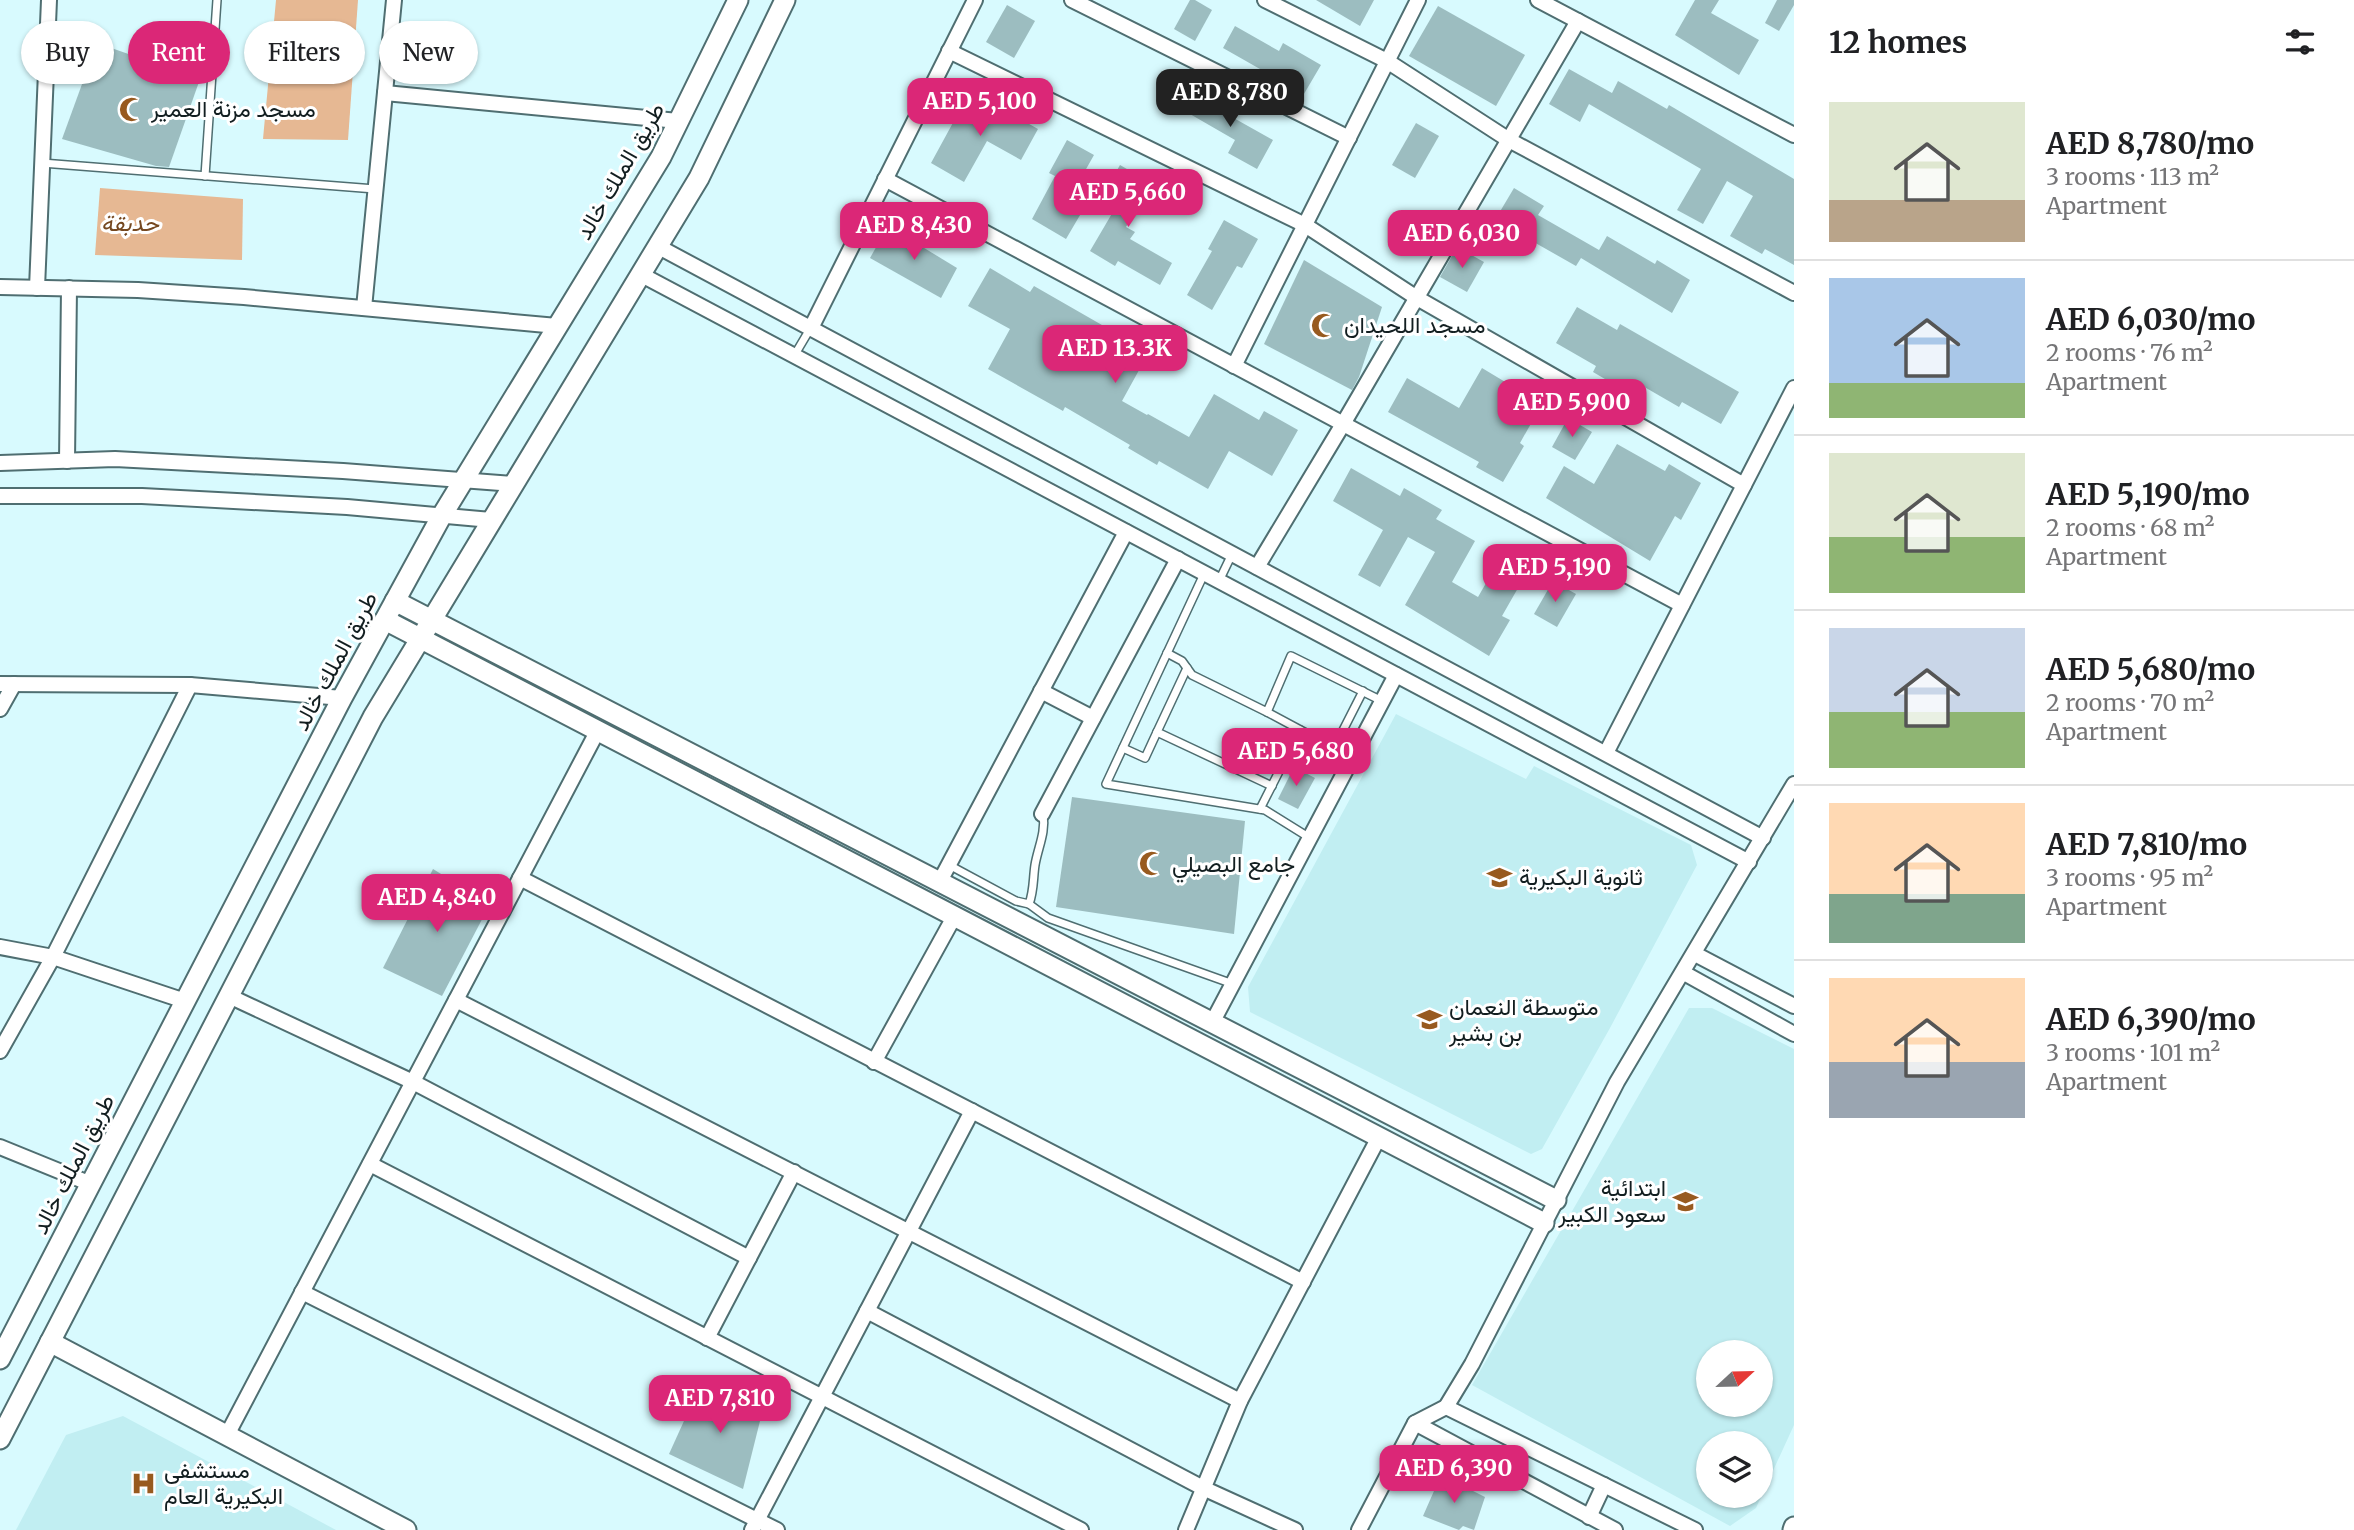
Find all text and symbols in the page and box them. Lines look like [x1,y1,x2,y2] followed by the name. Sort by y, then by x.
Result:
[21,21,114,84] chip: Buy
[128,21,230,84] chip: Rent
[244,21,365,84] chip: Filters
[379,21,478,84] chip: New
[1829,23,1967,61] text: 12 homes
[2281,23,2319,61] icon: filters
[1150,69,1310,129] pin: AED 8,780
[1172,77,1288,106] text: AED 8,780
[900,78,1060,138] pin: AED 5,100
[923,86,1037,115] text: AED 5,100
[150,94,316,124] place label: مسجد مزنة العمير
[117,95,145,123] mosque icon: مسجد مزنة العمير
[569,97,671,245] street label: طريق الملك خالد
[2046,124,2254,162] text: AED 8,780/mo
[1885,130,1969,214] icon: home
[2046,162,2219,191] text: 3 rooms · 113 m²
[1048,170,1208,229] pin: AED 5,660
[1070,177,1186,206] text: AED 5,660
[2046,191,2167,220] text: Apartment
[834,202,994,262] pin: AED 8,430
[101,208,159,237] park label: حدبقة
[856,210,972,239] text: AED 8,430
[1382,210,1542,270] pin: AED 6,030
[1404,218,1520,247] text: AED 6,030
[2046,300,2255,338] text: AED 6,030/mo
[1885,306,1969,390] icon: home
[1344,310,1485,339] place label: مسجد اللحيدان
[1310,311,1338,339] mosque icon: مسجد اللحيدان
[1035,326,1195,385] pin: AED 13.3K
[1058,333,1172,362] text: AED 13.3K
[2046,338,2213,367] text: 2 rooms · 76 m²
[2046,367,2167,396] text: Apartment
[1492,380,1652,439] pin: AED 5,900
[1514,387,1630,416] text: AED 5,900
[2046,475,2250,513] text: AED 5,190/mo
[1885,481,1969,565] icon: home
[2046,513,2214,542] text: 2 rooms · 68 m²
[2046,542,2167,571] text: Apartment
[1475,544,1635,604] pin: AED 5,190
[1499,552,1611,581] text: AED 5,190
[286,586,384,736] street label: طريق الملك خالد
[2046,650,2255,688] text: AED 5,680/mo
[1885,656,1969,740] icon: home
[2046,688,2214,717] text: 2 rooms · 70 m²
[2046,717,2167,746] text: Apartment
[1216,728,1376,788] pin: AED 5,680
[1238,736,1354,765] text: AED 5,680
[2046,825,2247,863] text: AED 7,810/mo
[1885,831,1969,915] icon: home
[1172,849,1295,883] place label: جامع البصيلي
[1138,850,1166,878] mosque icon: جامع البصيلي
[1519,862,1643,892] place label: ثانوية البكيرية
[1485,863,1513,891] school or university icon: ثانوية البكيرية
[2046,863,2213,892] text: 3 rooms · 95 m²
[357,874,517,934] pin: AED 4,840
[378,882,496,911] text: AED 4,840
[2046,892,2167,921] text: Apartment
[1448,992,1598,1048] place label: متوسطة النعمان بن بشير
[2046,1000,2256,1038] text: AED 6,390/mo
[1415,1006,1443,1034] school or university icon: متوسطة النعمان بن بشير
[1885,1006,1969,1090] icon: home
[2046,1038,2220,1067] text: 3 rooms · 101 m²
[2046,1067,2167,1096] text: Apartment
[25,1089,121,1239] street label: طريق الملك خالد
[1557,1173,1666,1229] place label: ابتدائية سعود الكبير
[1672,1187,1700,1215] school or university icon: ابتدائية سعود الكبير
[1696,1340,1773,1418] north arrow
[1696,1340,1773,1508] map controls
[640,1376,800,1435] pin: AED 7,810
[665,1383,775,1412] text: AED 7,810
[1696,1431,1773,1508] button: layers
[1374,1446,1534,1505] pin: AED 6,390
[1396,1453,1512,1482] text: AED 6,390
[164,1455,283,1511] place label: مستشفى البكيرية العام
[130,1469,158,1497] hospital icon: مستشفى البكيرية العام

